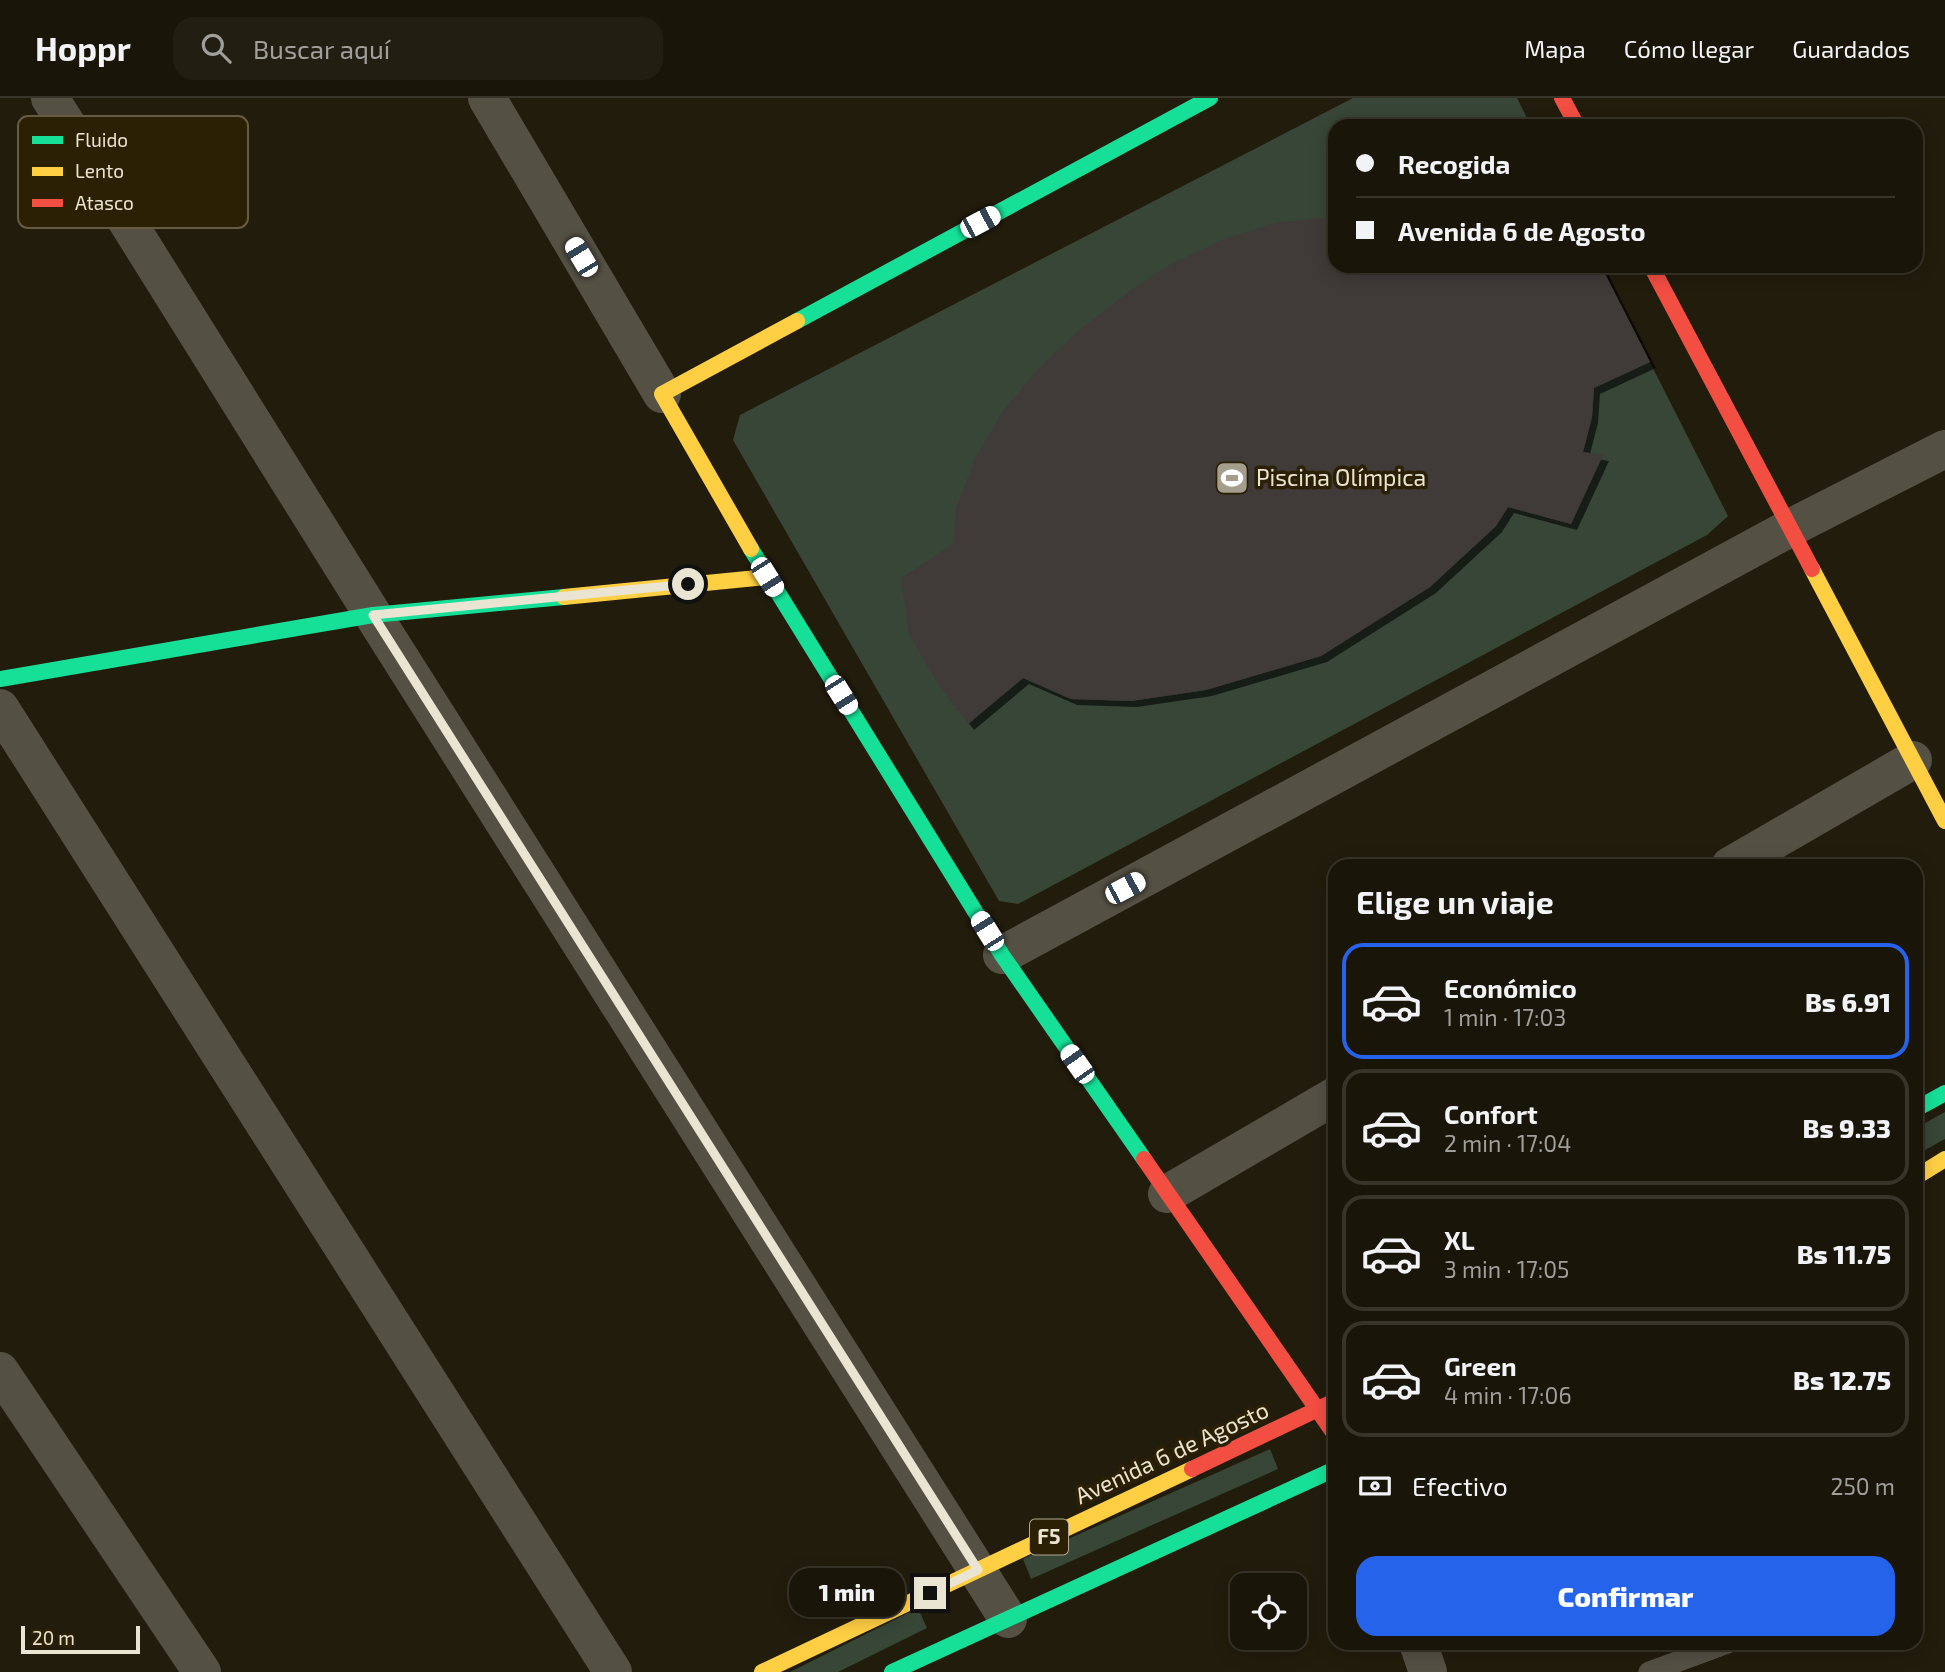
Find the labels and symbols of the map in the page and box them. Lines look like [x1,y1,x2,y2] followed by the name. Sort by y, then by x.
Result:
[18,116,248,228] legend
[75,128,128,151] text: Fluido
[75,159,124,182] text: Lento
[75,191,134,214] text: Atasco
[957,203,1004,241] car
[562,234,601,280] car
[1213,459,1251,497] sports icon: Piscina Olímpica
[1256,463,1426,491] place label: Piscina Olímpica
[747,554,788,600] car
[672,568,704,600] route start
[821,672,862,718] car
[1102,869,1149,907] car
[967,908,1008,954] car
[1057,1041,1098,1087] car
[1070,1395,1273,1509] street label: Avenida 6 de Agosto
[1030,1520,1068,1554] road number: F5
[790,1568,906,1618] callout: 1 min
[914,1577,946,1609] route end
[21,1623,140,1655] scale bar

